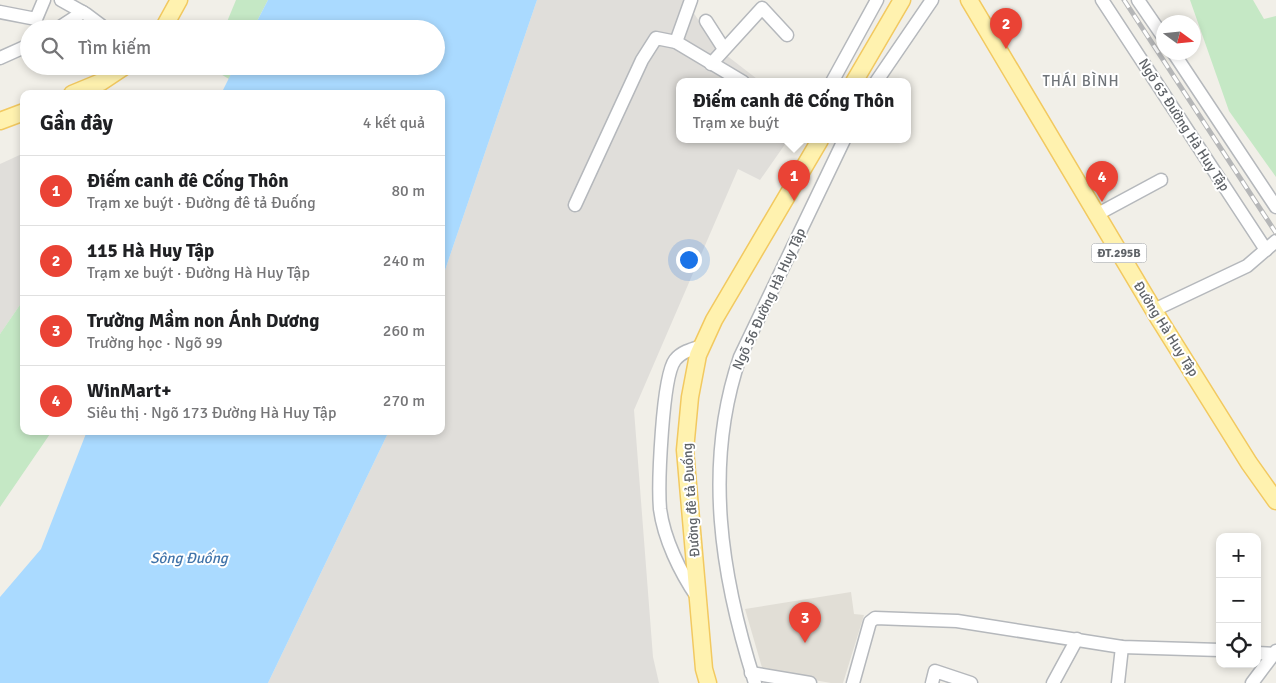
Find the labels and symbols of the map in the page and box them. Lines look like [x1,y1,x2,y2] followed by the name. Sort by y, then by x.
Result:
[990,8,1022,49] pin: 2
[1156,15,1201,60] north arrow
[1135,56,1233,194] street label: Ngõ 63 Đường Hà Huy Tập
[1042,71,1120,90] district label: THÁI BÌNH
[778,160,810,201] pin: 1
[1086,161,1118,202] pin: 4
[729,225,809,373] street label: Ngõ 56 Đường Hà Huy Tập
[1092,244,1146,262] road number: ĐT.295B
[676,247,702,273] your location
[1130,278,1202,380] street label: Đường Hà Huy Tập
[679,442,703,558] street label: Đường đê tả Đuống
[150,549,229,567] water label: Sông Đuống
[789,602,821,643] pin: 3

